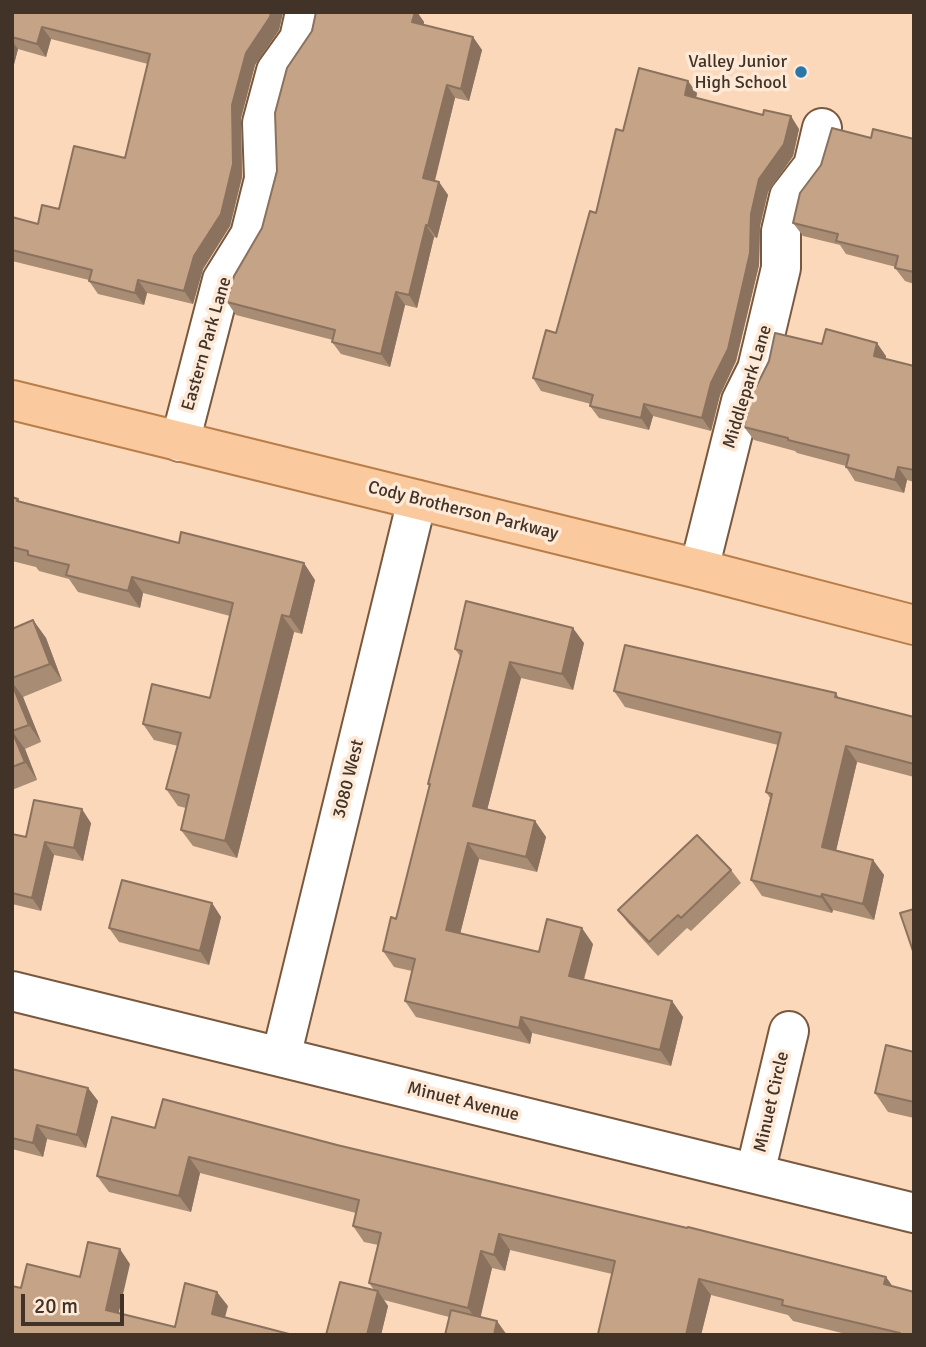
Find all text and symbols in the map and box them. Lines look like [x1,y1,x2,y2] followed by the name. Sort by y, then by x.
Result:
[688,51,787,94] place label: Valley Junior High School
[793,64,809,80] marker: Valley Junior High School
[178,275,236,413] street label: Eastern Park Lane
[719,323,777,451] street label: Middlepark Lane
[365,477,561,545] street label: Cody Brotherson Parkway
[329,737,369,821] street label: 3080 West
[750,1049,794,1155] street label: Minuet Circle
[405,1078,521,1126] street label: Minuet Avenue
[24,1280,128,1324] scale bar
[34,1293,78,1319] text: 20 m

